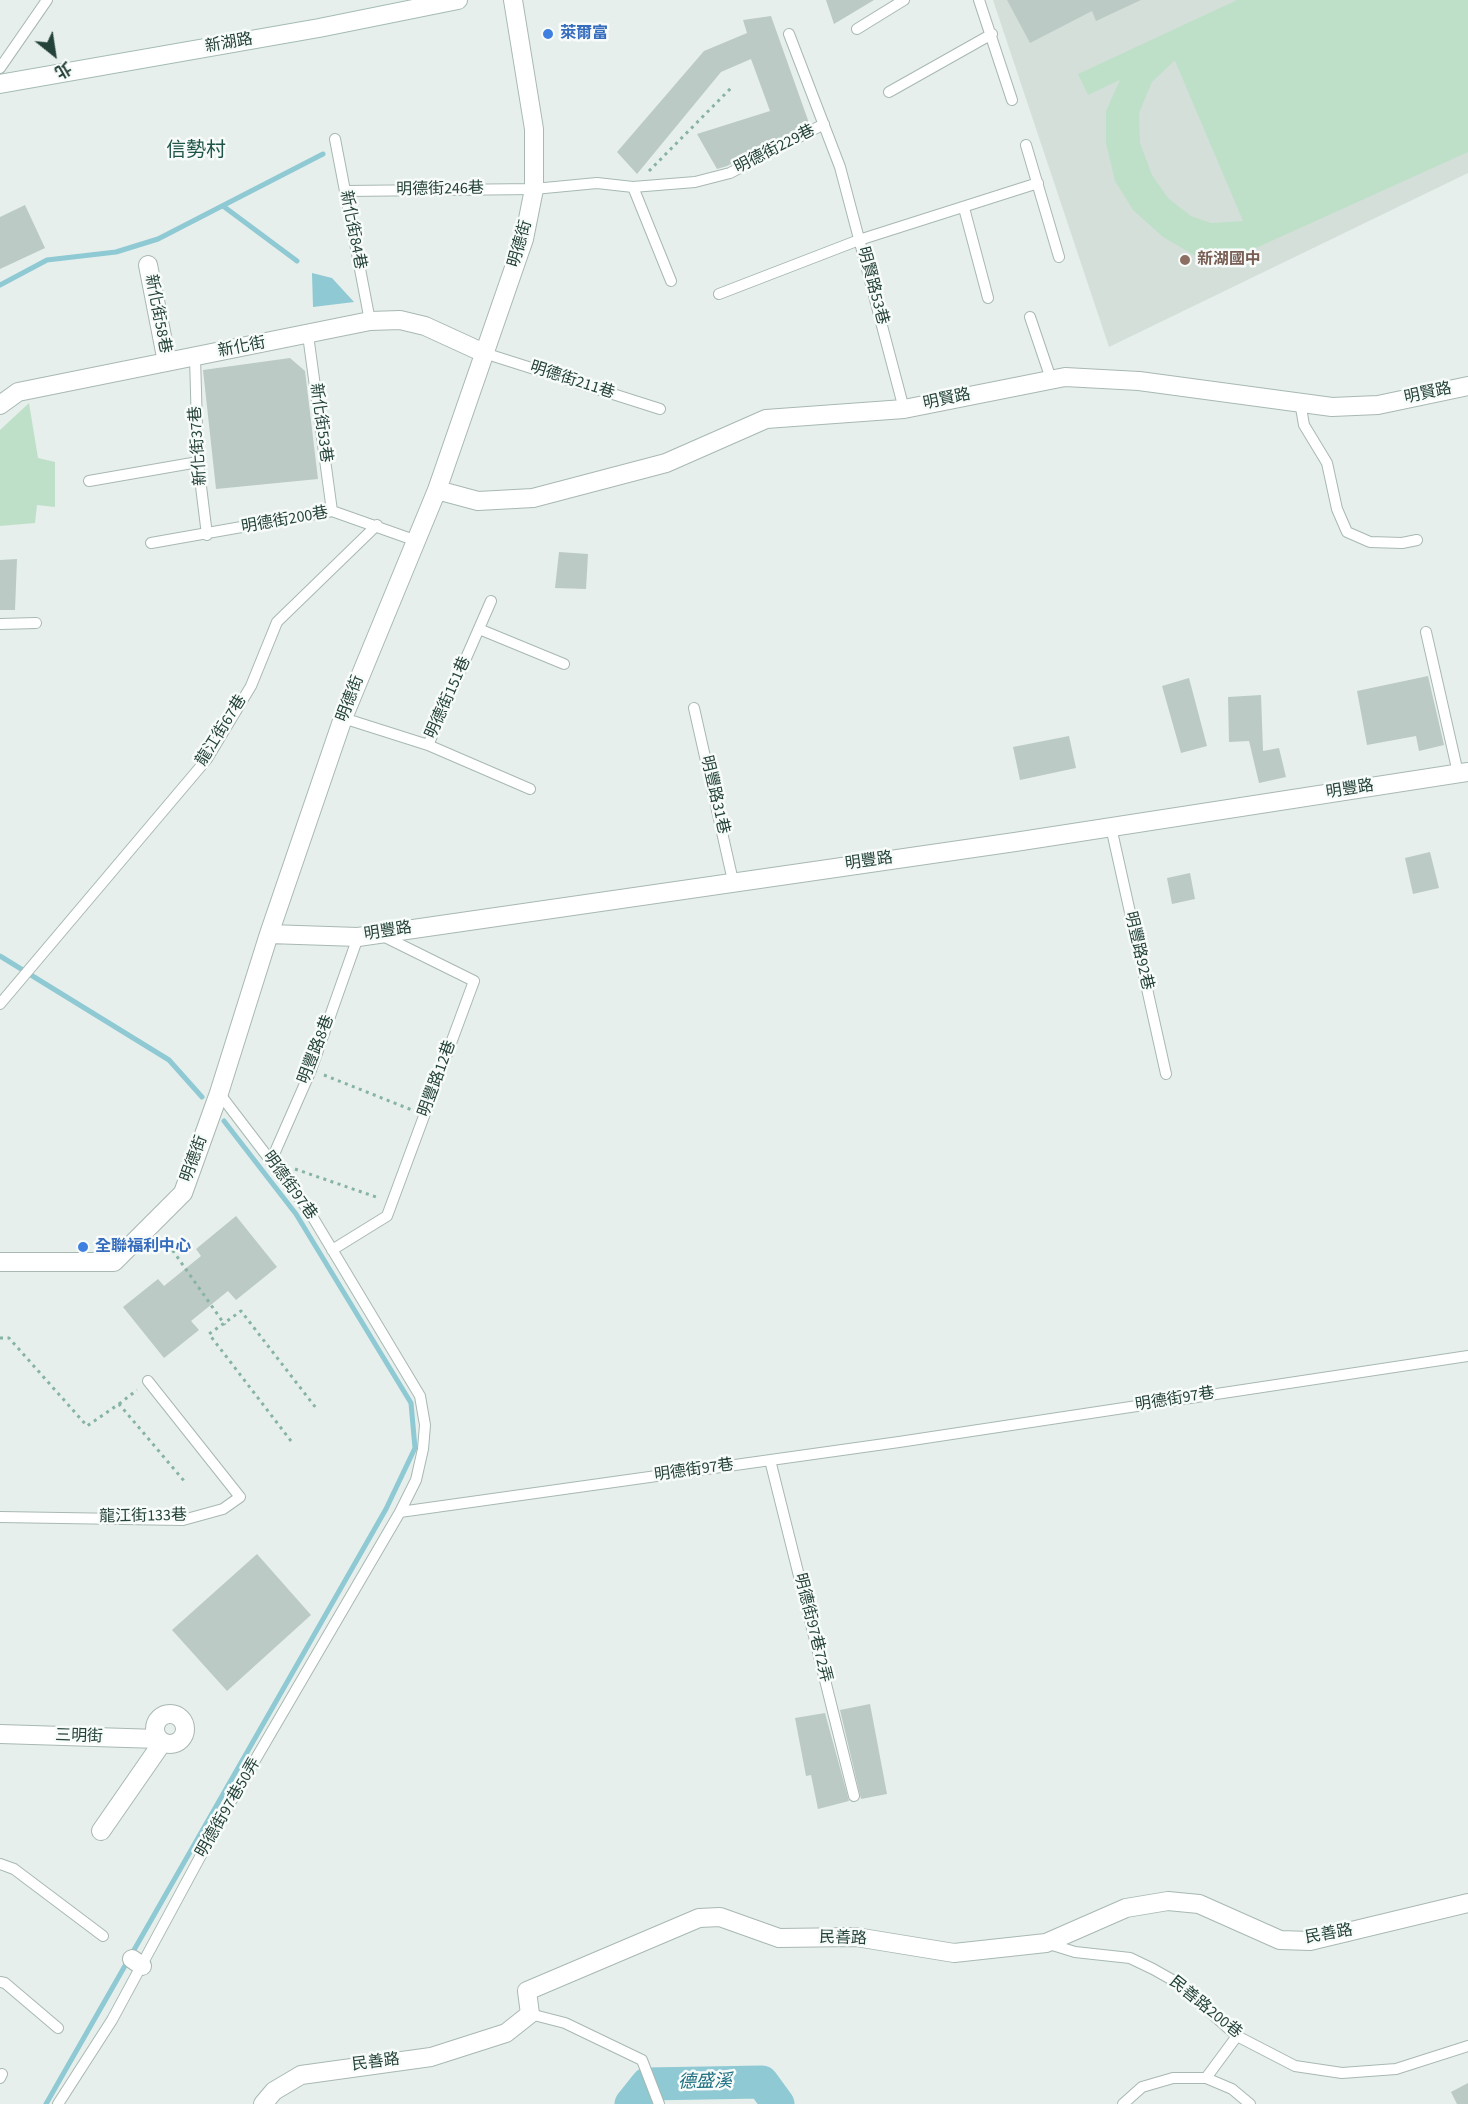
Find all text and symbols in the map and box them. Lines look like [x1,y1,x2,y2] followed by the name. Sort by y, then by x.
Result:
[24,24,84,84] north arrow
[560,24,608,44] place label: 萊爾富
[541,27,555,41] marker: 萊爾富
[204,30,254,58] street label: 新湖路
[51,56,75,83] text: 北
[732,122,818,178] street label: 明德街229巷
[166,140,226,164] district label: 信勢村
[396,180,484,200] street label: 明德街246巷
[335,189,369,271] street label: 新化街84巷
[505,218,537,270] street label: 明德街
[852,245,892,327] street label: 明賢路53巷
[1197,250,1261,270] place label: 新湖國中
[1178,253,1192,267] marker: 新湖國中
[140,273,174,355] street label: 新化街58巷
[217,334,267,362] street label: 新化街
[527,358,617,404] street label: 明德街211巷
[1403,380,1453,408] street label: 明賢路
[305,382,335,464] street label: 新化街53巷
[922,386,972,414] street label: 明賢路
[187,405,211,487] street label: 新化街37巷
[240,504,330,538] street label: 明德街200巷
[422,654,476,742] street label: 明德街151巷
[333,673,369,725] street label: 明德街
[193,692,251,770] street label: 龍江街67巷
[696,754,732,836] street label: 明豐路31巷
[1325,777,1375,803] street label: 明豐路
[844,849,894,875] street label: 明豐路
[1120,910,1156,992] street label: 明豐路92巷
[363,919,413,945] street label: 明豐路
[295,1013,339,1087] street label: 明豐路8巷
[415,1038,461,1120] street label: 明豐路12巷
[178,1133,212,1185] street label: 明德街
[258,1148,320,1224] street label: 明德街97巷
[95,1237,191,1257] place label: 全聯福利中心
[76,1240,90,1254] marker: 全聯福利中心
[1134,1384,1216,1416] street label: 明德街97巷
[653,1456,735,1486] street label: 明德街97巷
[99,1507,187,1527] street label: 龍江街133巷
[789,1571,835,1685] street label: 明德街97巷72弄
[55,1727,103,1747] street label: 三明街
[193,1755,265,1861] street label: 明德街97巷50弄
[1304,1921,1354,1949] street label: 民善路
[819,1929,867,1949] street label: 民善路
[1165,1973,1245,2043] street label: 民善路200巷
[351,2051,401,2075] street label: 民善路
[678,2072,732,2094] water label: 德盛溪

